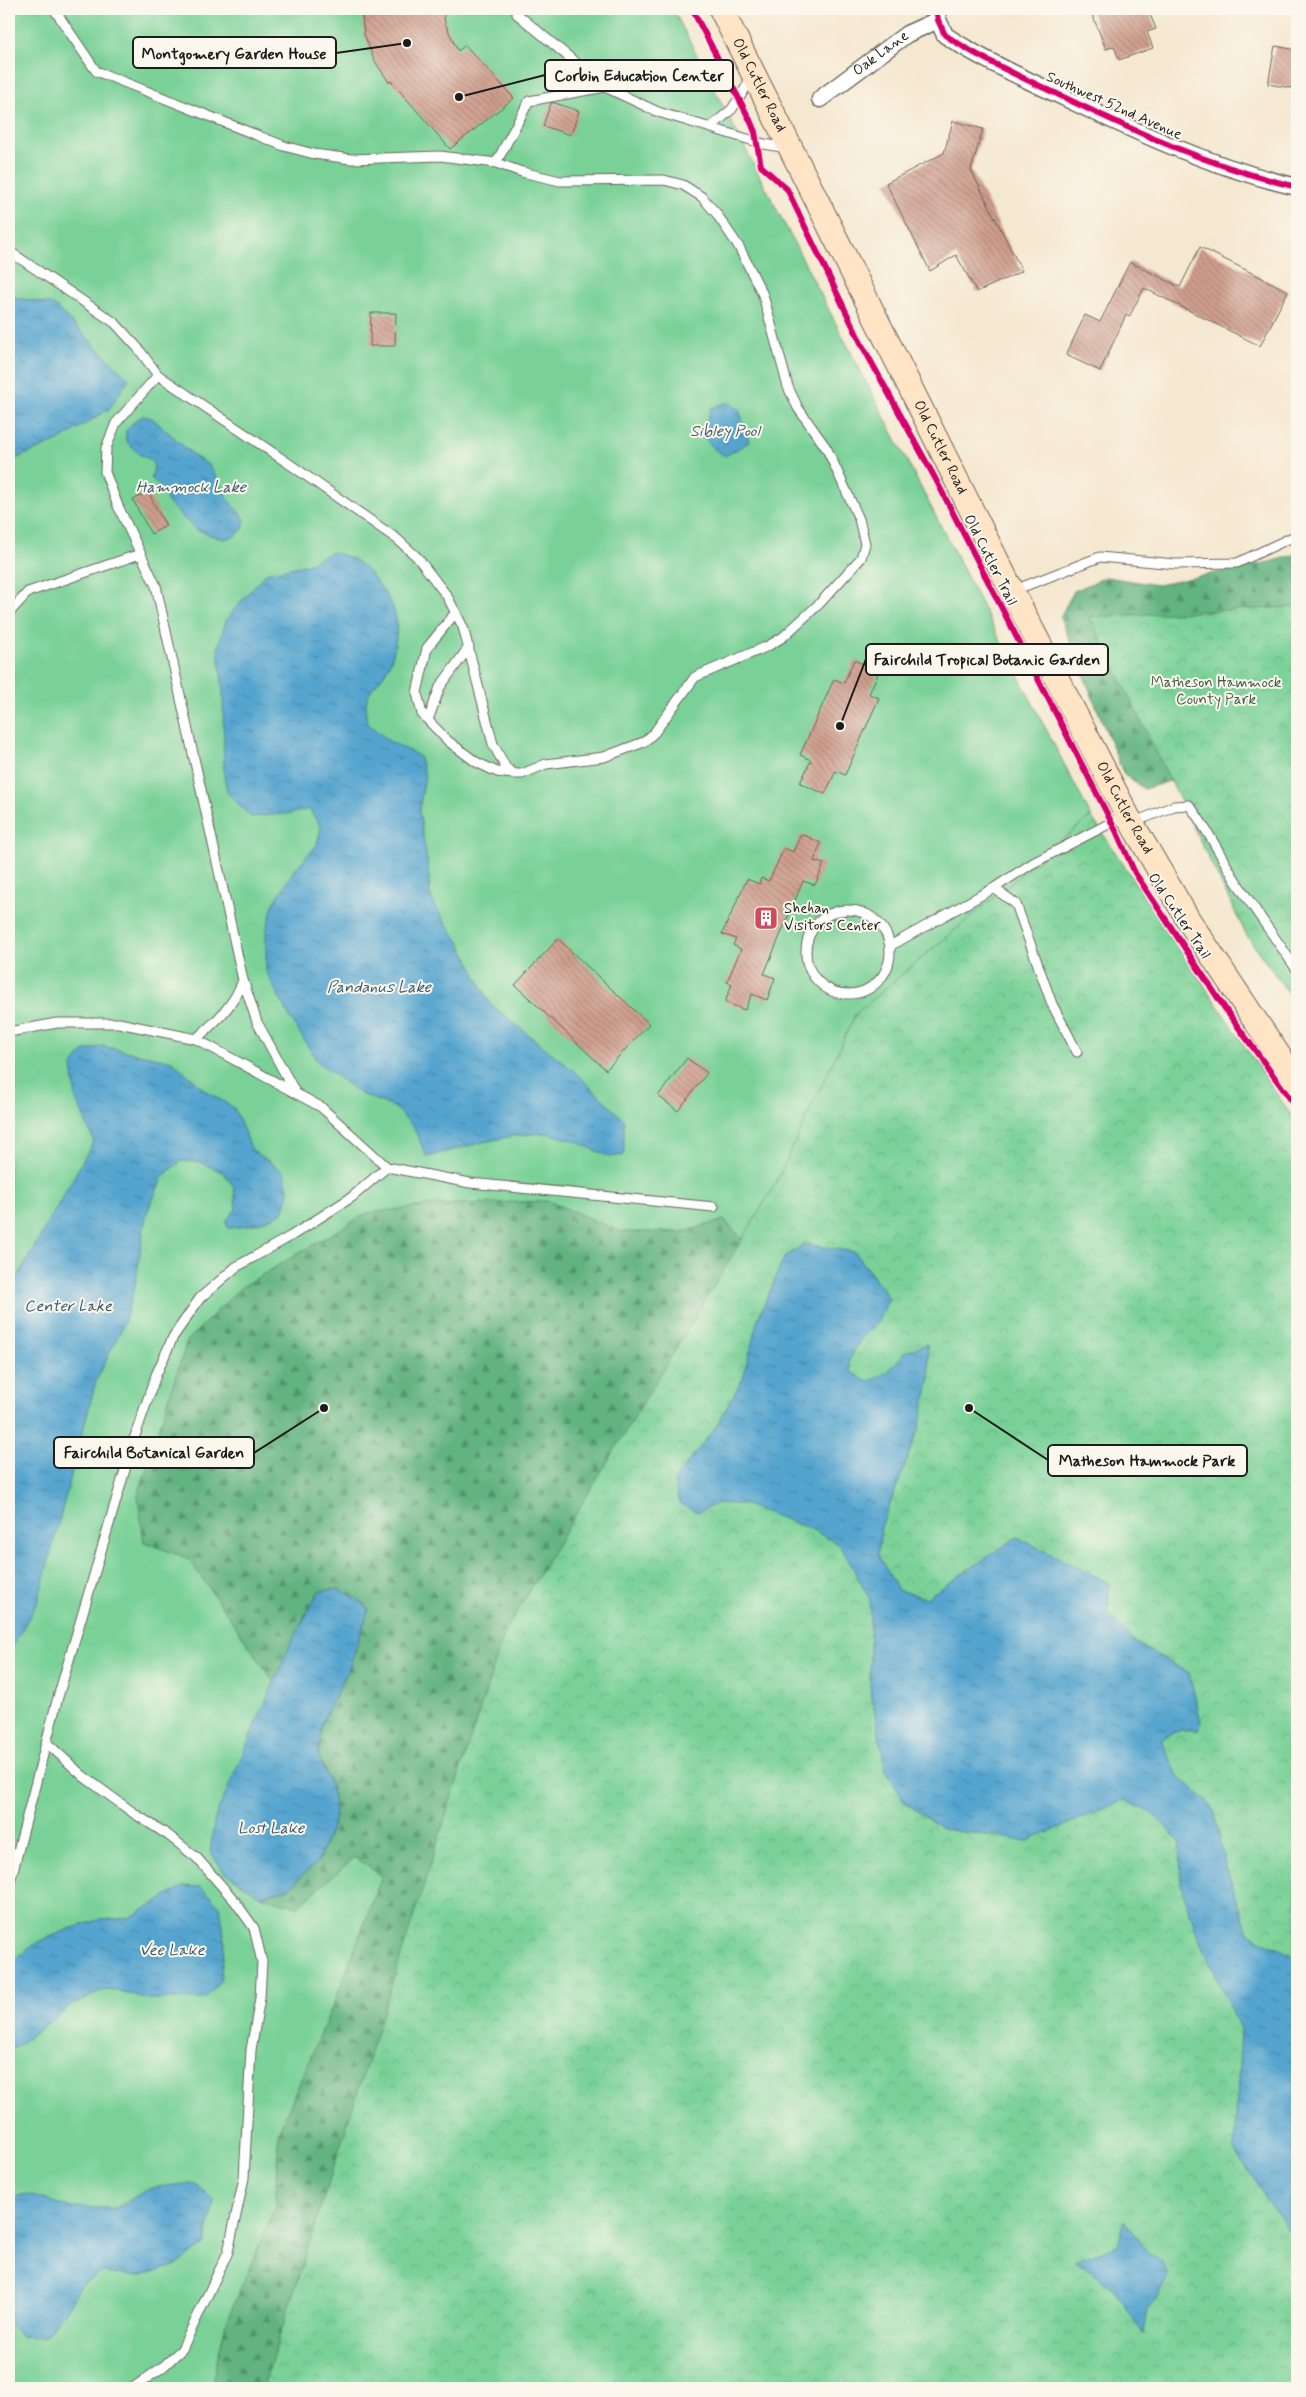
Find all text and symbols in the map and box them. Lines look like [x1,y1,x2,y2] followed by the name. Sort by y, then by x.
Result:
[849,26,913,81] street label: Oak Lane
[727,35,791,135] street label: Old Cutler Road
[133,37,336,68] callout: Montgomery Garden House
[141,44,327,66] text: Montgomery Garden House
[545,60,733,91] callout: Corbin Education Center
[554,66,724,87] text: Corbin Education Center
[1043,67,1185,145] street label: Southwest 52nd Avenue
[908,397,972,498] street label: Old Cutler Road
[690,421,763,442] water label: Sibley Pool
[136,477,247,498] water label: Hammock Lake
[958,511,1022,609] street label: Old Cutler Trail
[866,644,1108,675] callout: Fairchild Tropical Botanic Garden
[874,650,1100,671] text: Fairchild Tropical Botanic Garden
[1151,673,1282,710] park label: Matheson Hammock County Park
[1091,758,1158,858] street label: Old Cutler Road
[1143,869,1215,963] street label: Old Cutler Trail
[784,899,880,936] place label: Shehan Visitors Center
[753,905,779,931] building icon: Shehan Visitors Center
[327,977,432,998] water label: Pandanus Lake
[24,1296,113,1317] water label: Center Lake
[54,1437,254,1468] callout: Fairchild Botanical Garden
[64,1443,244,1464] text: Fairchild Botanical Garden
[1048,1445,1247,1476] callout: Matheson Hammock Park
[1059,1451,1235,1472] text: Matheson Hammock Park
[238,1818,305,1839] water label: Lost Lake
[139,1940,206,1961] water label: Vee Lake

